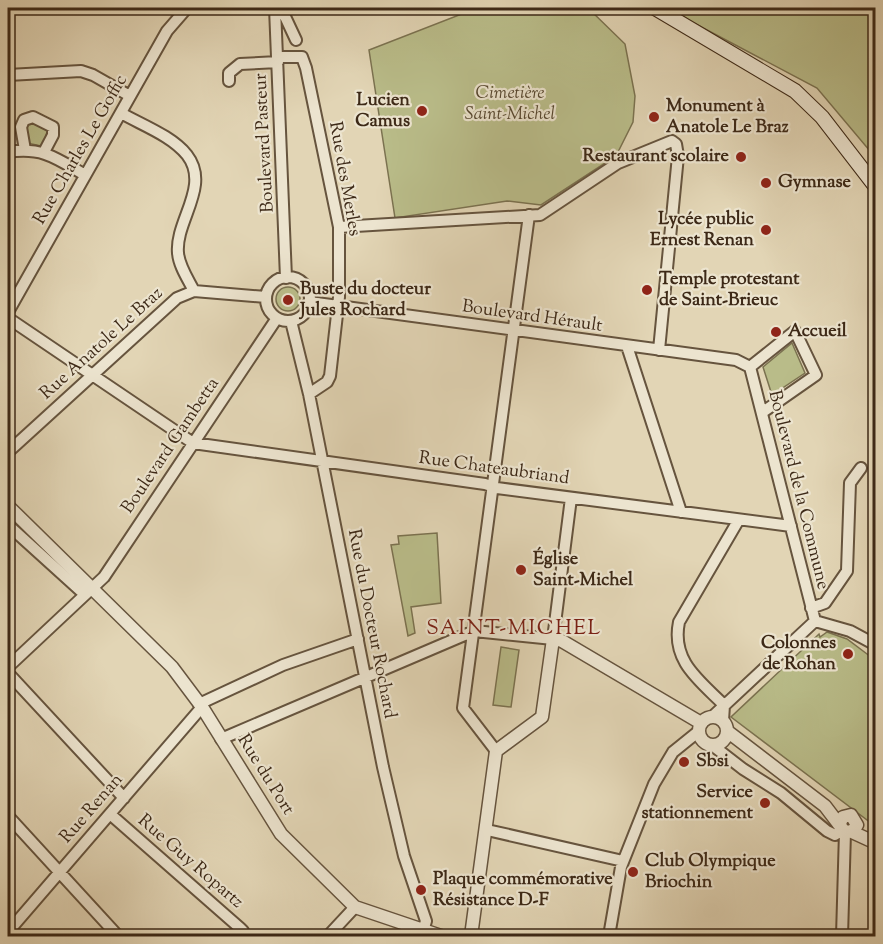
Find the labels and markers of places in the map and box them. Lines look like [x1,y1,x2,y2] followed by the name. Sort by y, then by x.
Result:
[355,88,410,135] place label: Lucien Camus
[666,94,789,141] place label: Monument à Anatole Le Braz
[415,104,429,118] marker: Lucien Camus
[647,110,661,124] marker: Monument à Anatole Le Braz
[583,144,730,170] place label: Restaurant scolaire
[734,150,748,164] marker: Restaurant scolaire
[778,170,852,196] place label: Gymnase
[759,176,773,190] marker: Gymnase
[650,207,755,254] place label: Lycée public Ernest Renan
[759,223,773,237] marker: Lycée public Ernest Renan
[659,267,800,314] place label: Temple protestant de Saint-Brieuc
[298,277,431,324] place label: Buste du docteur Jules Rochard
[640,283,654,297] marker: Temple protestant de Saint-Brieuc
[281,293,295,307] marker: Buste du docteur Jules Rochard
[788,319,848,345] place label: Accueil
[769,325,783,339] marker: Accueil
[533,546,634,594] place label: Église Saint-Michel
[514,563,528,577] marker: Église Saint-Michel
[761,631,836,678] place label: Colonnes de Rohan
[841,647,855,661] marker: Colonnes de Rohan
[696,749,730,775] place label: Sbsi
[677,755,691,769] marker: Sbsi
[641,780,754,827] place label: Service stationnement
[758,796,772,810] marker: Service stationnement
[645,849,776,896] place label: Club Olympique Briochin
[626,865,640,879] marker: Club Olympique Briochin
[433,867,613,914] place label: Plaque commémorative Résistance D-F
[414,883,428,897] marker: Plaque commémorative Résistance D-F

